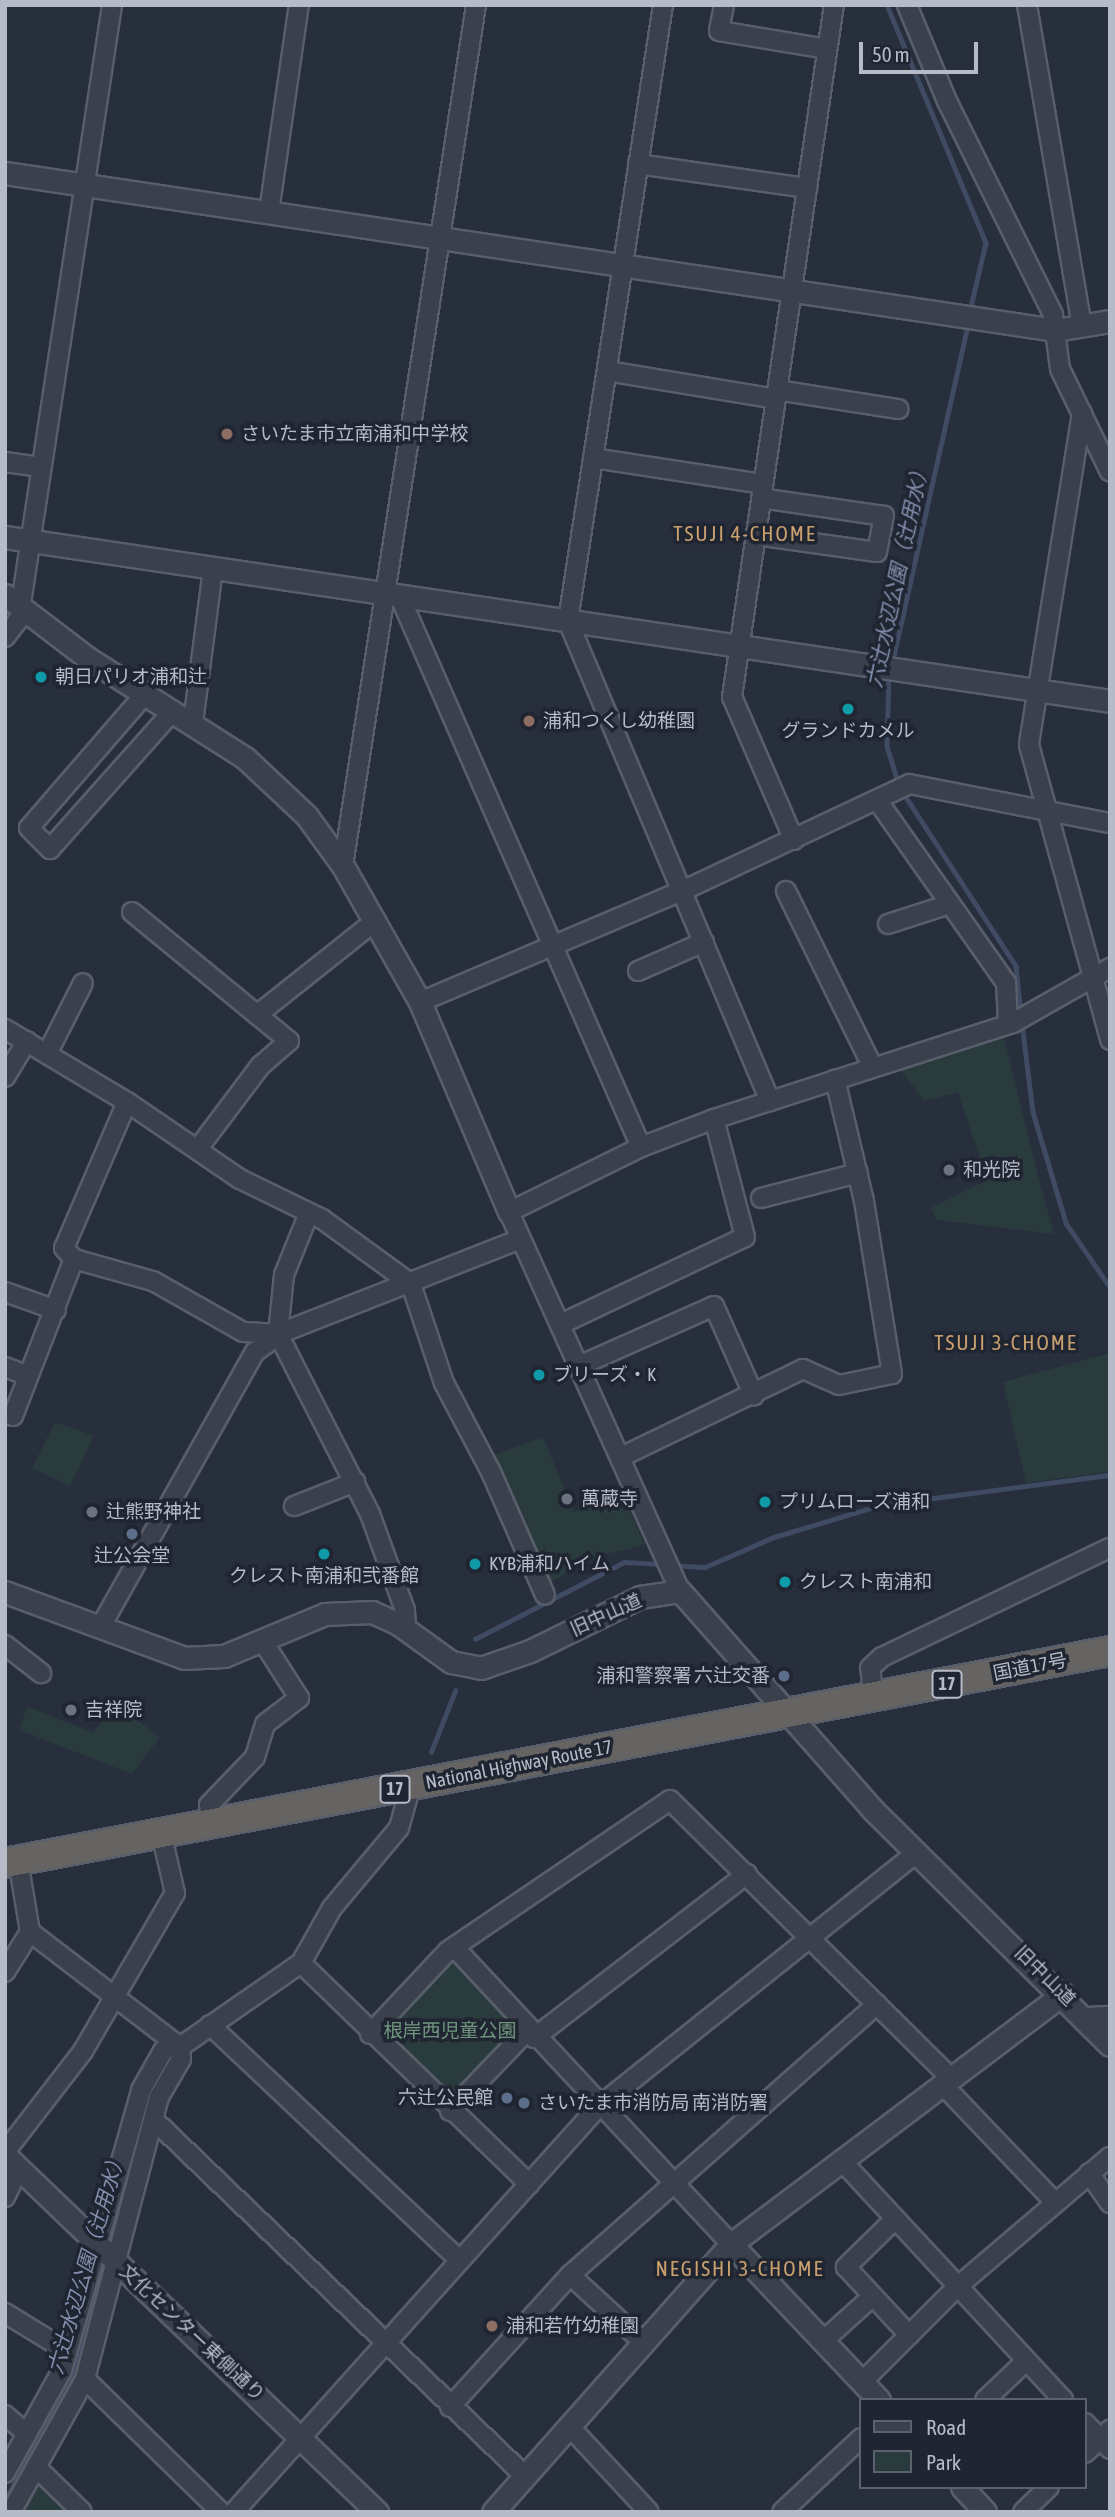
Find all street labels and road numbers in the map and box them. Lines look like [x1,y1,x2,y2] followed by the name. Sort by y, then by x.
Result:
[567,1589,645,1641] street label: 旧中山道
[991,1649,1069,1685] street label: 国道17号
[931,1670,963,1699] road number: 17
[424,1736,614,1794] street label: National Highway Route 17
[379,1774,411,1804] road number: 17
[1010,1941,1080,2011] street label: 旧中山道
[115,2260,269,2406] street label: 文化センター東側通り

